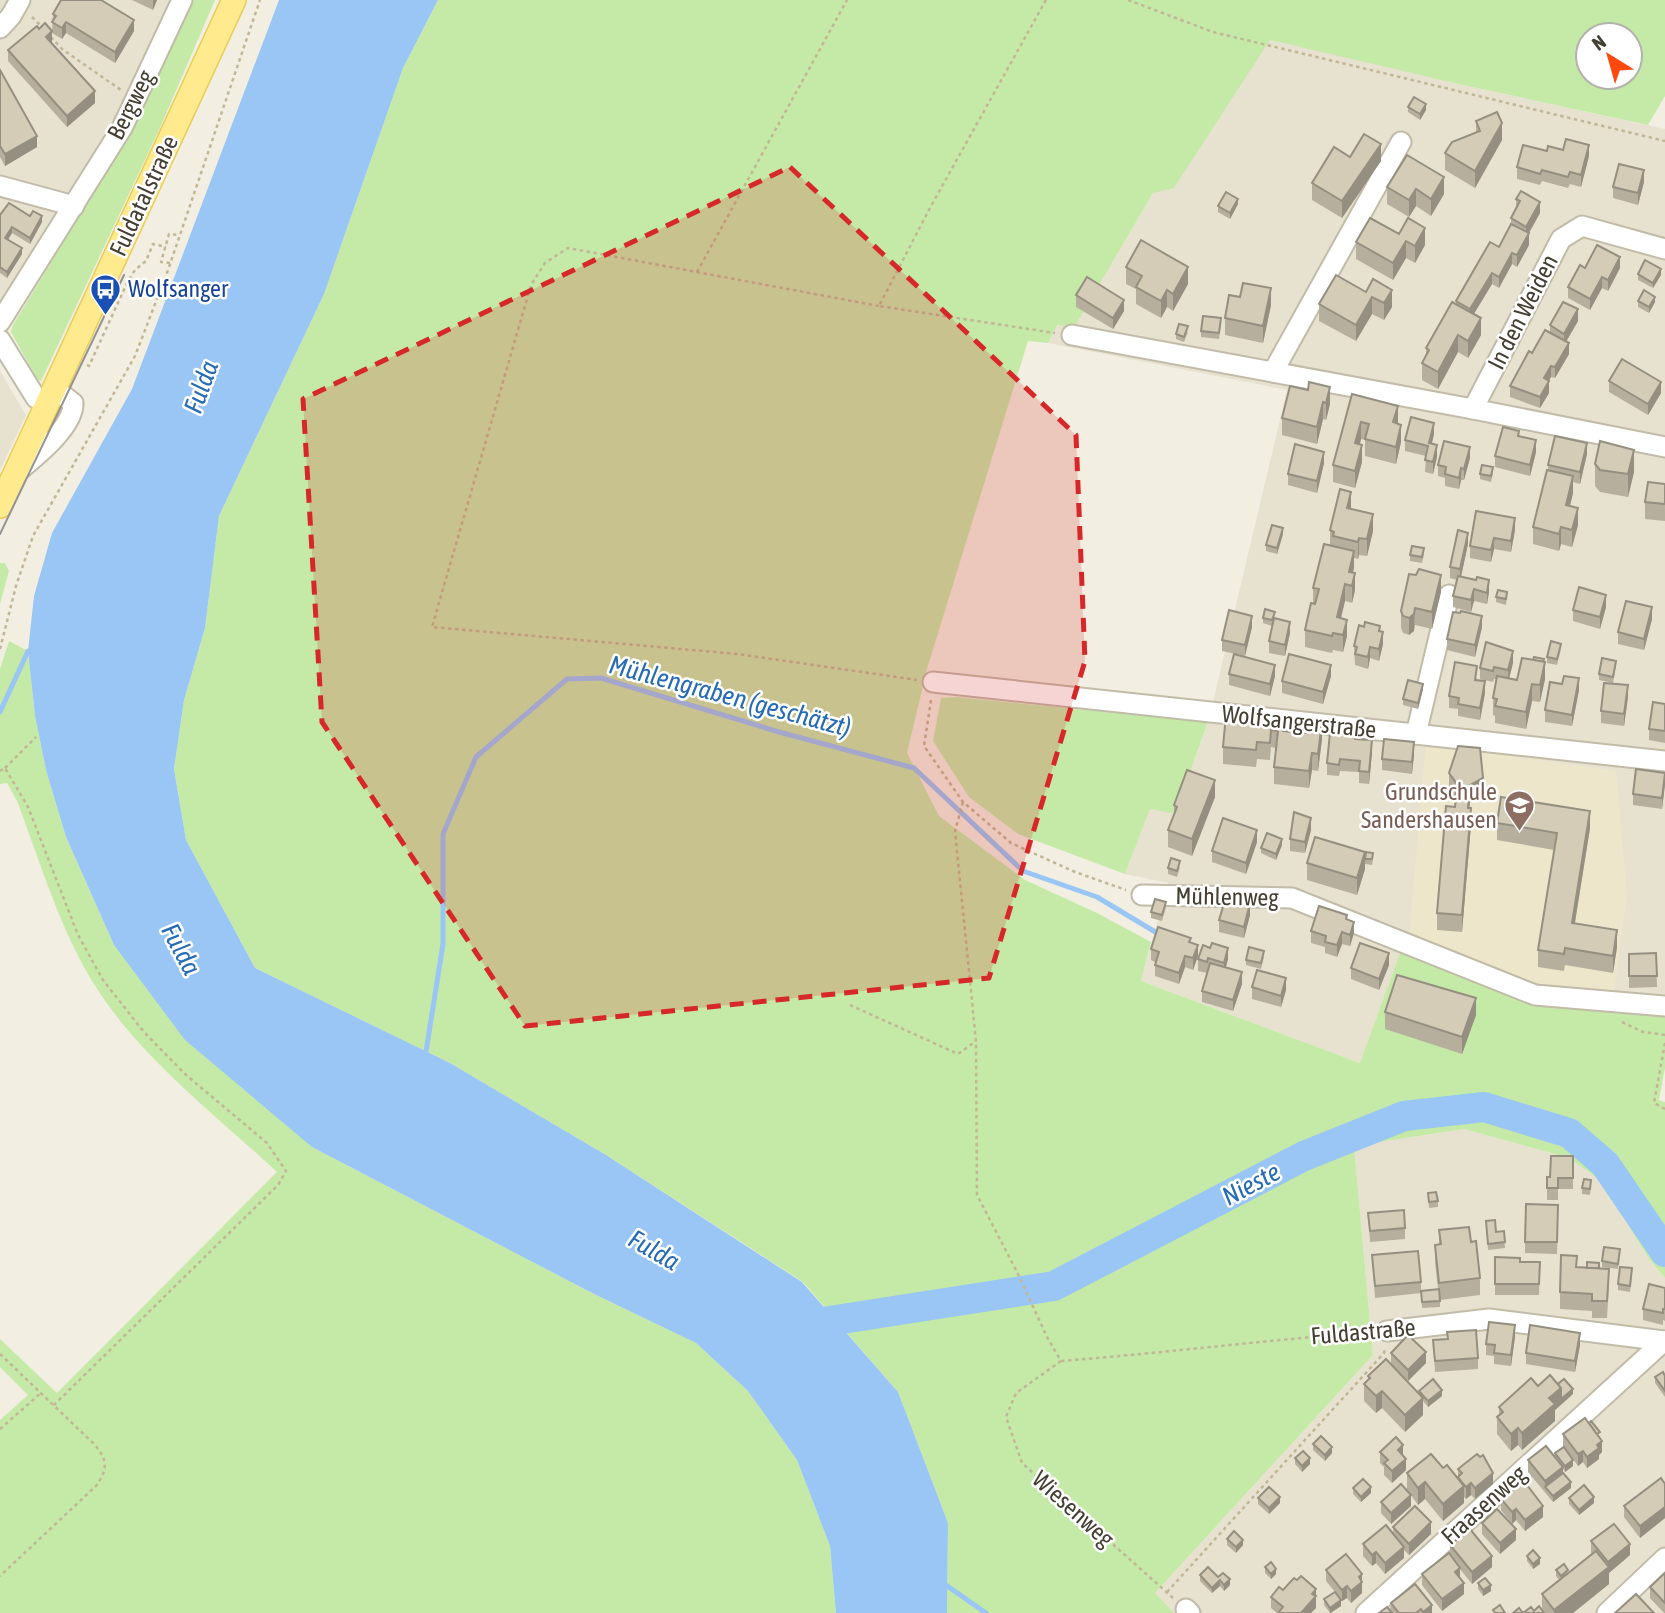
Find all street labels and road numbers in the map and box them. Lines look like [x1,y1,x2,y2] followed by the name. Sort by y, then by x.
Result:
[102,65,160,144] street label: Bergweg
[104,131,183,260] street label: Fuldatalstraße
[1482,250,1563,374] street label: In den Weiden
[1220,700,1378,743] street label: Wolfsangerstraße
[1175,882,1280,911] street label: Mühlenweg
[1309,1313,1416,1350] street label: Fuldastraße
[1436,1459,1532,1550] street label: Fraasenweg
[1027,1465,1120,1553] street label: Wiesenweg

